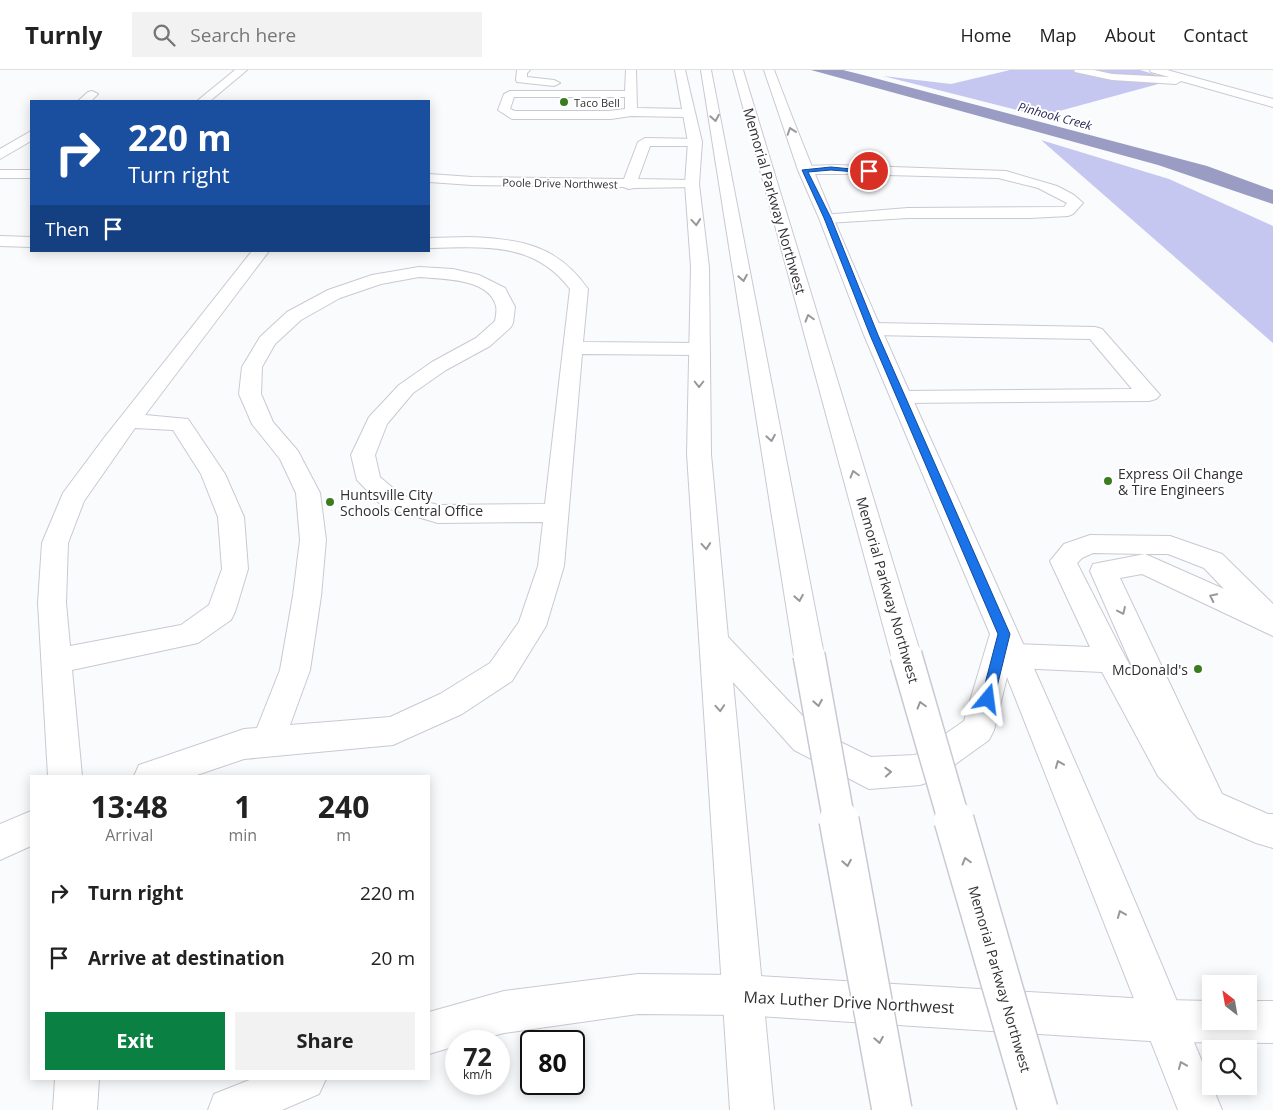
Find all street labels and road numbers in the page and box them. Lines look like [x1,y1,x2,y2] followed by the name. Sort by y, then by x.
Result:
[739,106,811,296] street label: Memorial Parkway Northwest
[502,174,618,192] street label: Poole Drive Northwest
[852,495,924,685] street label: Memorial Parkway Northwest
[964,884,1036,1074] street label: Memorial Parkway Northwest
[743,985,955,1019] street label: Max Luther Drive Northwest

